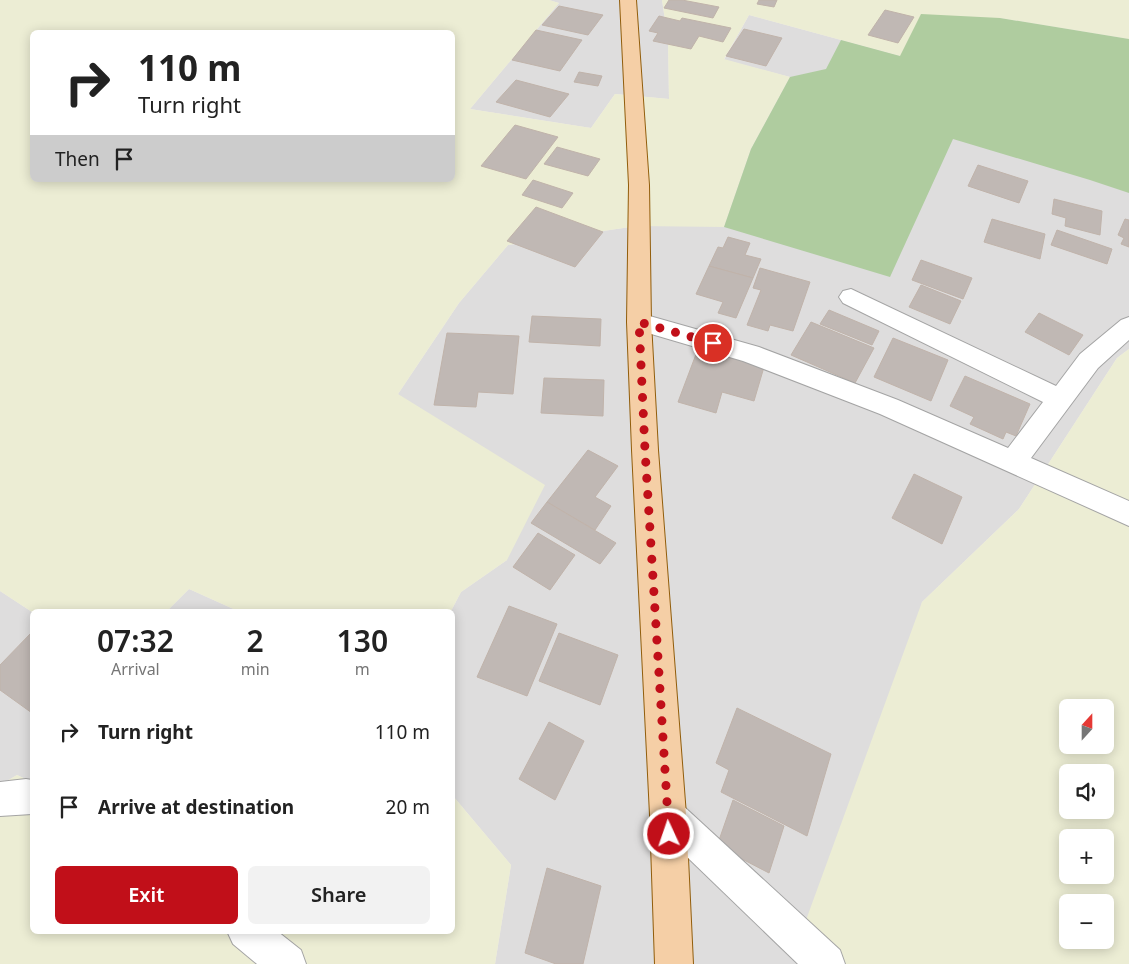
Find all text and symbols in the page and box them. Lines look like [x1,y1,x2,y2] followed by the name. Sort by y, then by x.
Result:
[138,44,241,91] text: 110 m
[55,50,120,115] icon: right
[138,89,241,119] text: Turn right
[110,145,138,173] icon: arrive
[55,146,100,172] text: Then
[692,322,734,364] pin
[699,329,727,357] icon: arrive
[97,620,174,661] text: 07:32
[247,620,264,661] text: 2
[337,620,388,661] text: 130
[111,658,160,680] text: Arrival
[241,658,270,680] text: min
[355,658,370,680] text: m
[1059,699,1114,754] north arrow
[1059,699,1114,949] map controls
[55,718,83,746] icon: right
[98,719,193,745] text: Turn right
[375,719,430,745] text: 110 m
[1059,764,1114,819] button: sound
[55,793,83,821] icon: arrive
[98,794,294,820] text: Arrive at destination
[386,794,430,820] text: 20 m
[642,807,694,859] position arrow
[1059,829,1114,884] button: +
[55,866,238,924] button: Exit
[248,866,430,924] button: Share
[1059,894,1114,949] button: −

